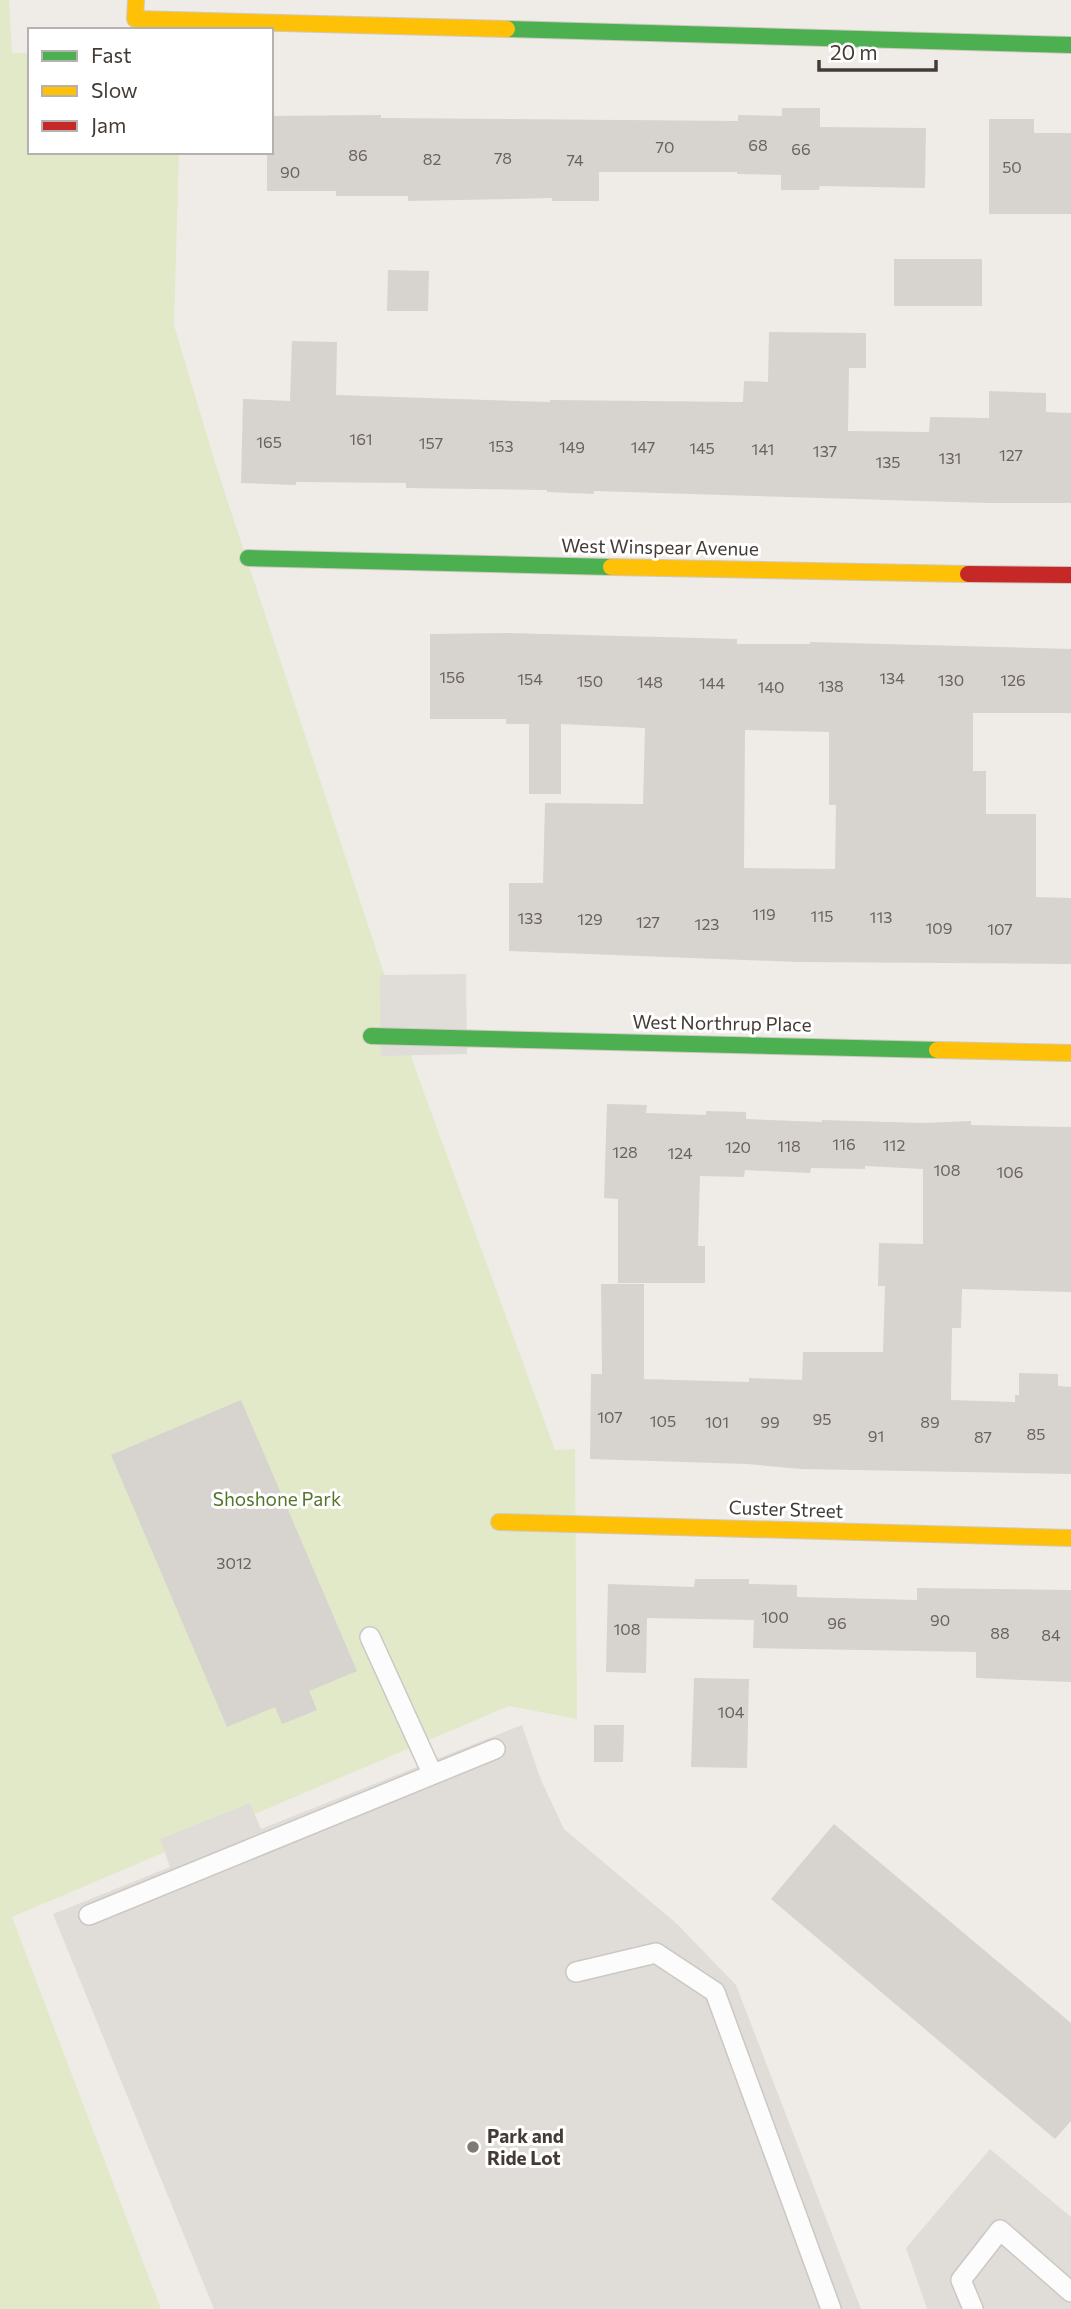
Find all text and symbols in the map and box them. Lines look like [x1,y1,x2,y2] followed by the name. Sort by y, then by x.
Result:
[28,28,273,154] legend
[819,28,936,72] scale bar
[830,39,878,64] text: 20 m
[91,42,132,67] text: Fast
[91,77,138,102] text: Slow
[91,112,126,137] text: Jam
[748,135,768,154] house number: 68
[656,137,674,156] house number: 70
[791,139,811,158] house number: 66
[348,145,368,164] house number: 86
[494,148,512,167] house number: 78
[423,149,441,168] house number: 82
[566,150,584,169] house number: 74
[1002,157,1022,176] house number: 50
[280,162,300,181] house number: 90
[349,429,373,448] house number: 161
[256,432,282,451] house number: 165
[419,433,443,452] house number: 157
[488,436,514,455] house number: 153
[559,437,585,456] house number: 149
[631,437,655,456] house number: 147
[689,438,715,457] house number: 145
[752,439,774,458] house number: 141
[813,441,837,460] house number: 137
[999,445,1023,464] house number: 127
[939,448,961,467] house number: 131
[875,452,901,471] house number: 135
[561,533,759,560] street label: West Winspear Avenue
[439,667,465,686] house number: 156
[879,668,905,687] house number: 134
[517,669,543,688] house number: 154
[938,670,964,689] house number: 130
[1000,670,1026,689] house number: 126
[577,671,603,690] house number: 150
[637,672,663,691] house number: 148
[699,673,725,692] house number: 144
[818,676,844,695] house number: 138
[758,677,784,696] house number: 140
[752,904,776,923] house number: 119
[811,906,833,925] house number: 115
[870,907,892,926] house number: 113
[517,908,543,927] house number: 133
[577,909,603,928] house number: 129
[636,912,660,931] house number: 127
[695,914,719,933] house number: 123
[926,918,953,937] house number: 109
[987,919,1013,938] house number: 107
[632,1009,812,1036] street label: West Northrup Place
[832,1134,856,1153] house number: 116
[883,1135,905,1154] house number: 112
[777,1136,801,1155] house number: 118
[725,1137,751,1156] house number: 120
[612,1142,638,1161] house number: 128
[667,1143,693,1162] house number: 124
[934,1160,961,1179] house number: 108
[997,1162,1024,1181] house number: 106
[597,1407,623,1426] house number: 107
[813,1409,831,1428] house number: 95
[650,1411,676,1430] house number: 105
[705,1412,729,1431] house number: 101
[760,1412,780,1431] house number: 99
[920,1412,940,1431] house number: 89
[1027,1424,1045,1443] house number: 85
[868,1426,884,1445] house number: 91
[974,1427,992,1446] house number: 87
[213,1487,341,1510] park label: Shoshone Park
[728,1495,844,1522] street label: Custer Street
[216,1553,252,1572] house number: 3012
[761,1607,789,1626] house number: 100
[930,1610,950,1629] house number: 90
[827,1613,847,1632] house number: 96
[614,1619,641,1638] house number: 108
[990,1623,1010,1642] house number: 88
[1041,1625,1061,1644] house number: 84
[718,1702,745,1721] house number: 104
[487,2124,564,2169] place label: Park and Ride Lot
[465,2139,481,2155] marker: Park and Ride Lot

